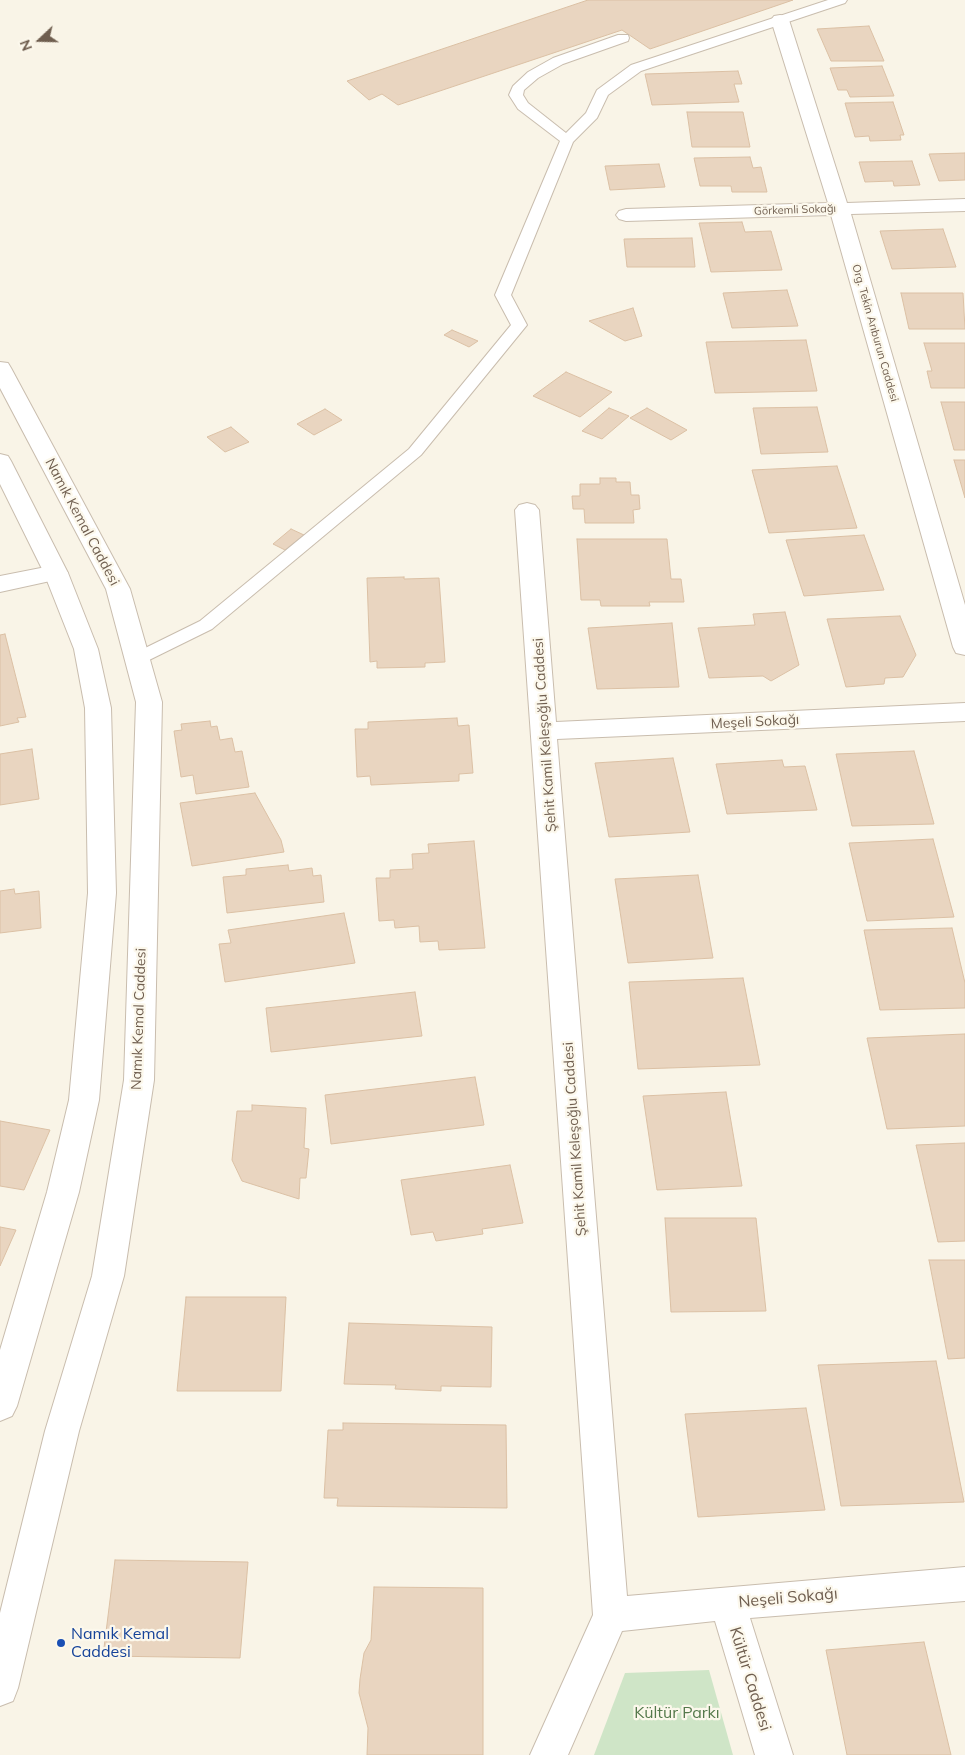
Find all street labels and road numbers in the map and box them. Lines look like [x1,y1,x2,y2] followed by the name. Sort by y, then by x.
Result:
[754,202,836,218] street label: Görkemli Sokağı
[849,263,901,403] street label: Org. Tekin Arıburun Caddesi
[41,455,123,589] street label: Namık Kemal Caddesi
[530,637,560,833] street label: Şehit Kamil Keleşoğlu Caddesi
[710,711,800,733] street label: Meşeli Sokağı
[128,948,150,1090] street label: Namık Kemal Caddesi
[560,1041,590,1237] street label: Şehit Kamil Keleşoğlu Caddesi
[738,1584,838,1612] street label: Neşeli Sokağı
[725,1625,775,1733] street label: Kültür Caddesi

